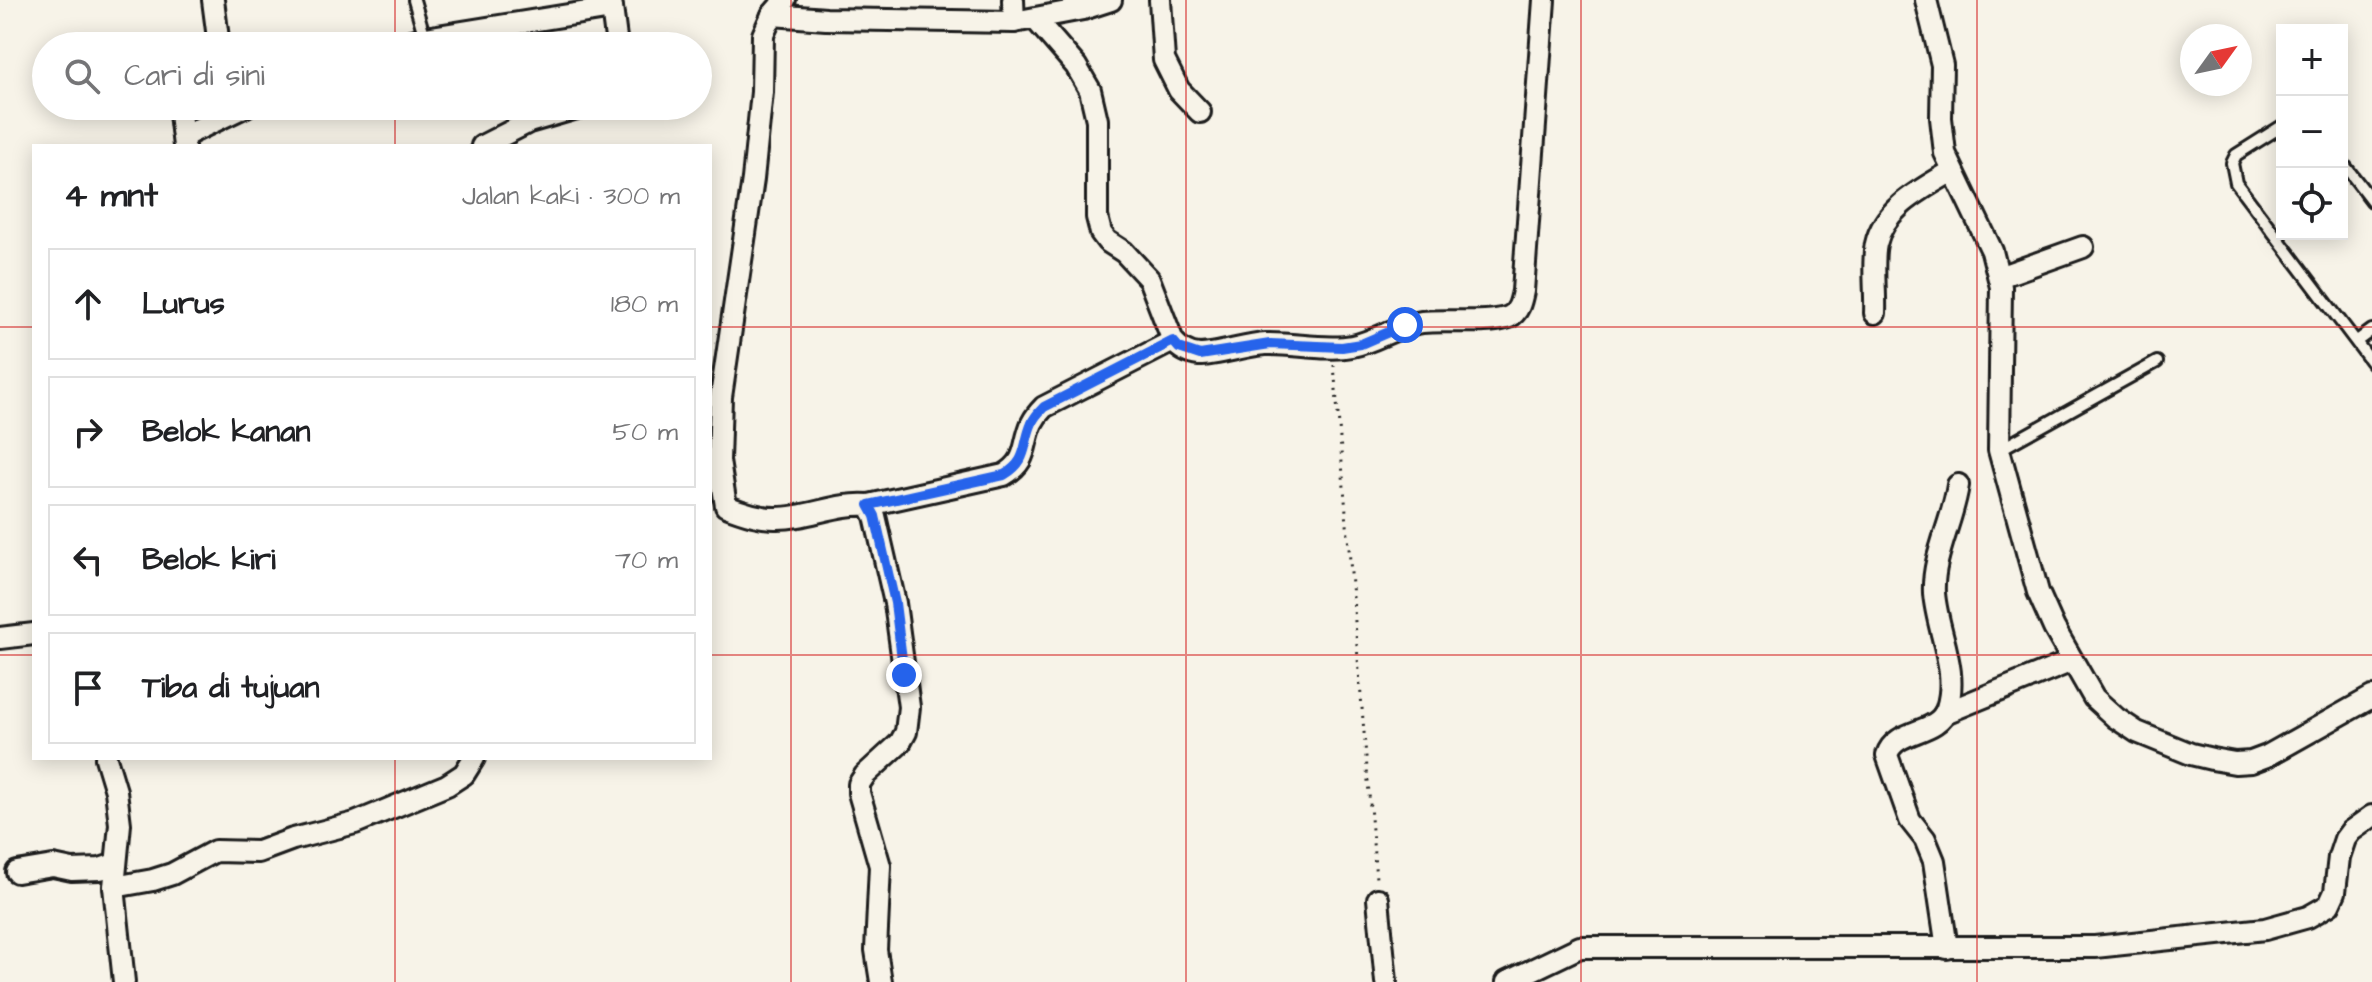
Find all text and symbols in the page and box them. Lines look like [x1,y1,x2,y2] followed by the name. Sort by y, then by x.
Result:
[2180,24,2252,96] north arrow
[2276,24,2348,240] map controls
[2276,24,2348,96] button: +
[32,32,712,120] search box
[60,54,104,98] icon: search
[124,55,265,97] text: Cari di sini
[2276,96,2348,168] button: −
[2276,168,2348,240] button: locate
[64,172,158,220] text: 4 mnt
[462,178,680,214] text: Jalan kaki · 300 m
[66,282,110,326] icon: ahead
[142,283,225,325] text: Lurus
[611,286,678,322] text: 180 m
[1387,307,1423,343] route start
[66,410,110,454] icon: right
[142,411,311,453] text: Belok kanan
[613,414,678,450] text: 50 m
[66,538,110,582] icon: left
[142,539,276,581] text: Belok kiri
[615,542,678,578] text: 70 m
[886,657,922,693] route end
[66,666,110,710] icon: arrive
[142,667,319,709] text: Tiba di tujuan

